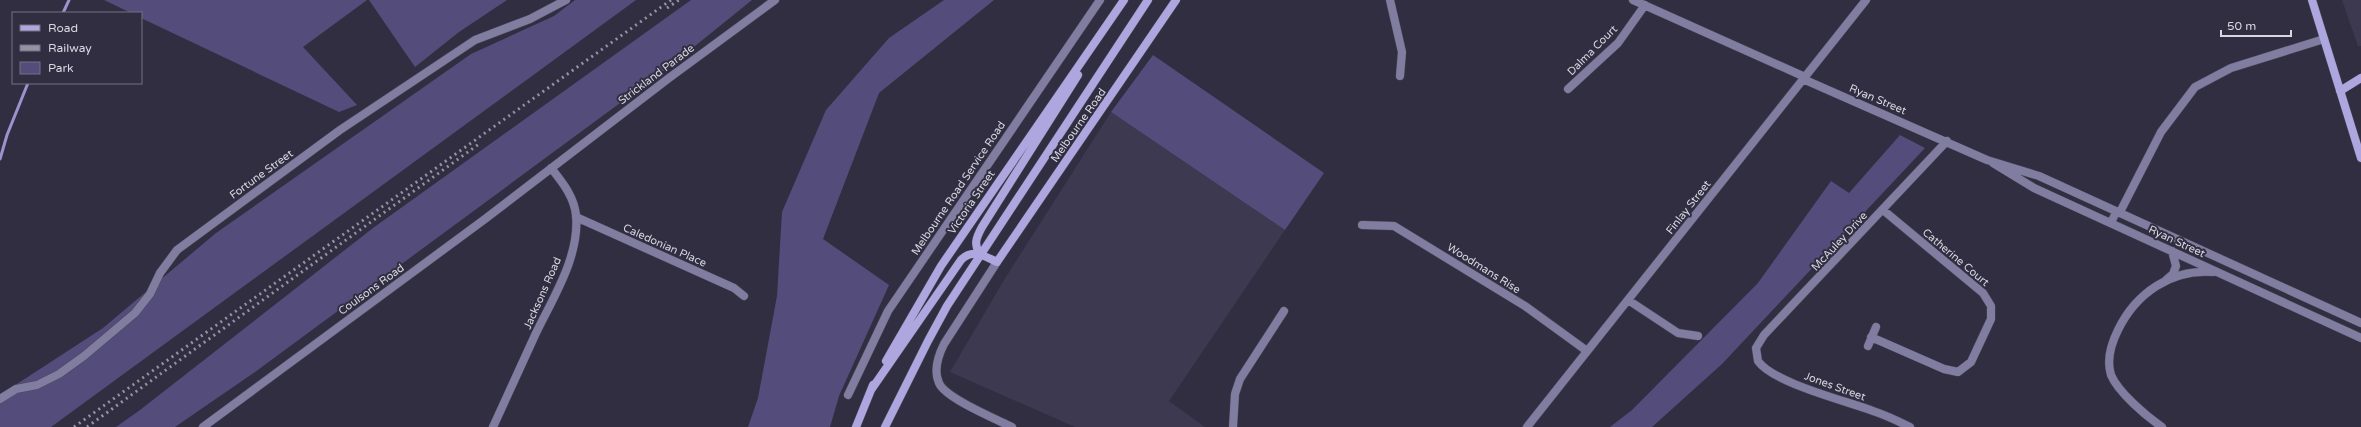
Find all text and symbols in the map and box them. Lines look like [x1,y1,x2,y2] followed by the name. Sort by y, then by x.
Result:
[12,12,142,84] legend
[2221,12,2291,38] scale bar
[2227,19,2256,33] text: 50 m
[48,21,78,35] text: Road
[1565,23,1620,78] street label: Dalma Court
[48,41,92,55] text: Railway
[616,42,697,107] street label: Strickland Parade
[48,61,74,75] text: Park
[1847,82,1908,117] street label: Ryan Street
[1048,86,1109,165] street label: Melbourne Road
[909,119,1008,258] street label: Melbourne Road Service Road
[227,147,296,202] street label: Fortune Street
[945,168,998,237] street label: Victoria Street
[1663,178,1714,237] street label: Finlay Street
[1809,209,1870,274] street label: McAuley Drive
[621,221,709,270] street label: Caledonian Place
[2146,223,2207,260] street label: Ryan Street
[1920,226,1992,289] street label: Catherine Court
[1445,241,1523,296] street label: Woodmans Rise
[521,255,564,331] street label: Jacksons Road
[336,261,407,318] street label: Coulsons Road
[1802,369,1867,404] street label: Jones Street

